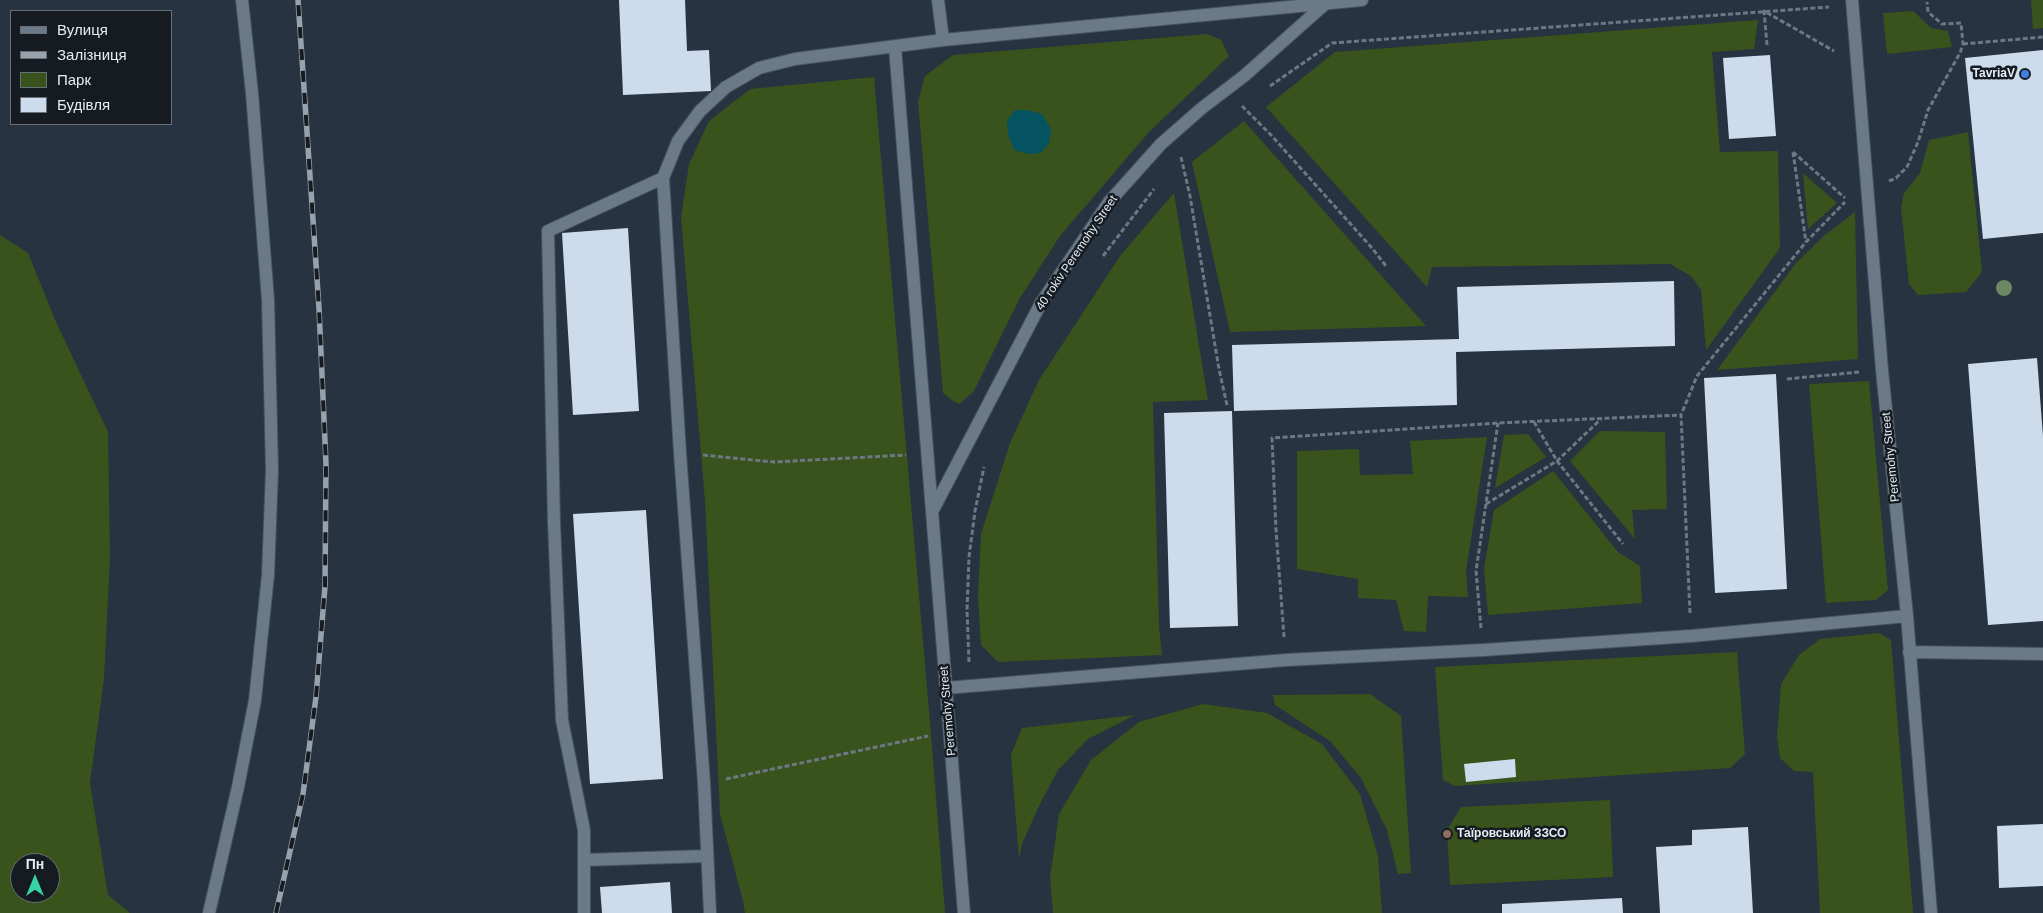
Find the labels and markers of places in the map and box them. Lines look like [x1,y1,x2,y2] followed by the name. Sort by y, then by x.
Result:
[1973,67,2015,81] place label: TavriaV
[2019,68,2031,80] marker: TavriaV
[1457,827,1566,841] place label: Таїровський ЗЗСО
[1441,828,1453,840] marker: Таїровський ЗЗСО

